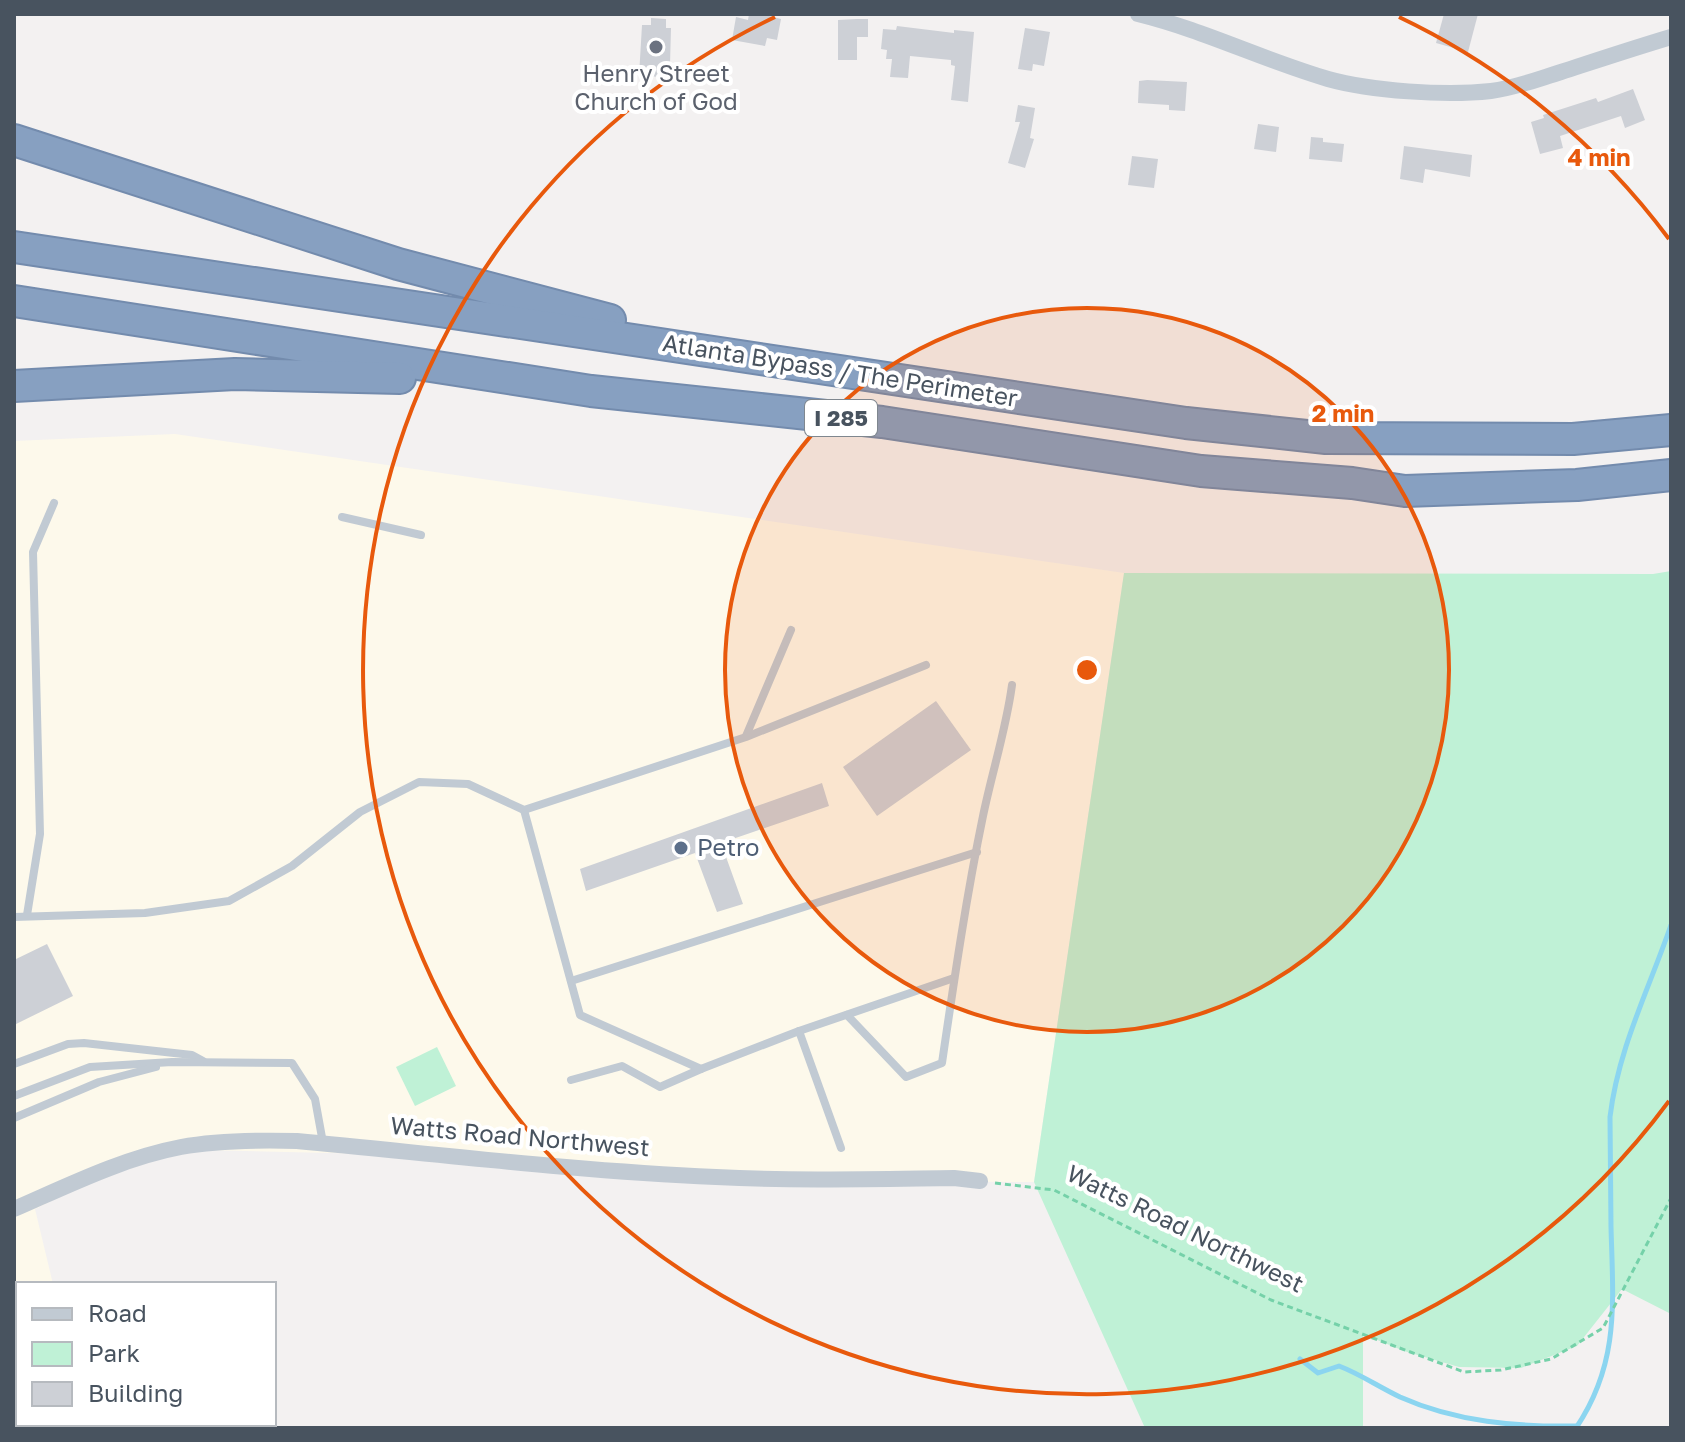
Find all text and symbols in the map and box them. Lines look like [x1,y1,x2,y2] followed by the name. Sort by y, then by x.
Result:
[647,38,665,56] marker: Henry Street Church of God
[574,58,738,115] place label: Henry Street Church of God
[1567,142,1631,171] text: 4 min
[661,327,1020,412] street label: Atlanta Bypass / The Perimeter
[1312,398,1374,427] text: 2 min
[805,400,877,436] road number: I 285
[1073,656,1101,684] centre of rings
[697,832,760,861] place label: Petro
[672,839,690,857] marker: Petro
[389,1110,651,1161] street label: Watts Road Northwest
[1062,1158,1309,1298] street label: Watts Road Northwest
[16,1282,276,1426] legend
[88,1298,147,1327] text: Road
[88,1338,140,1367] text: Park
[88,1378,183,1407] text: Building

